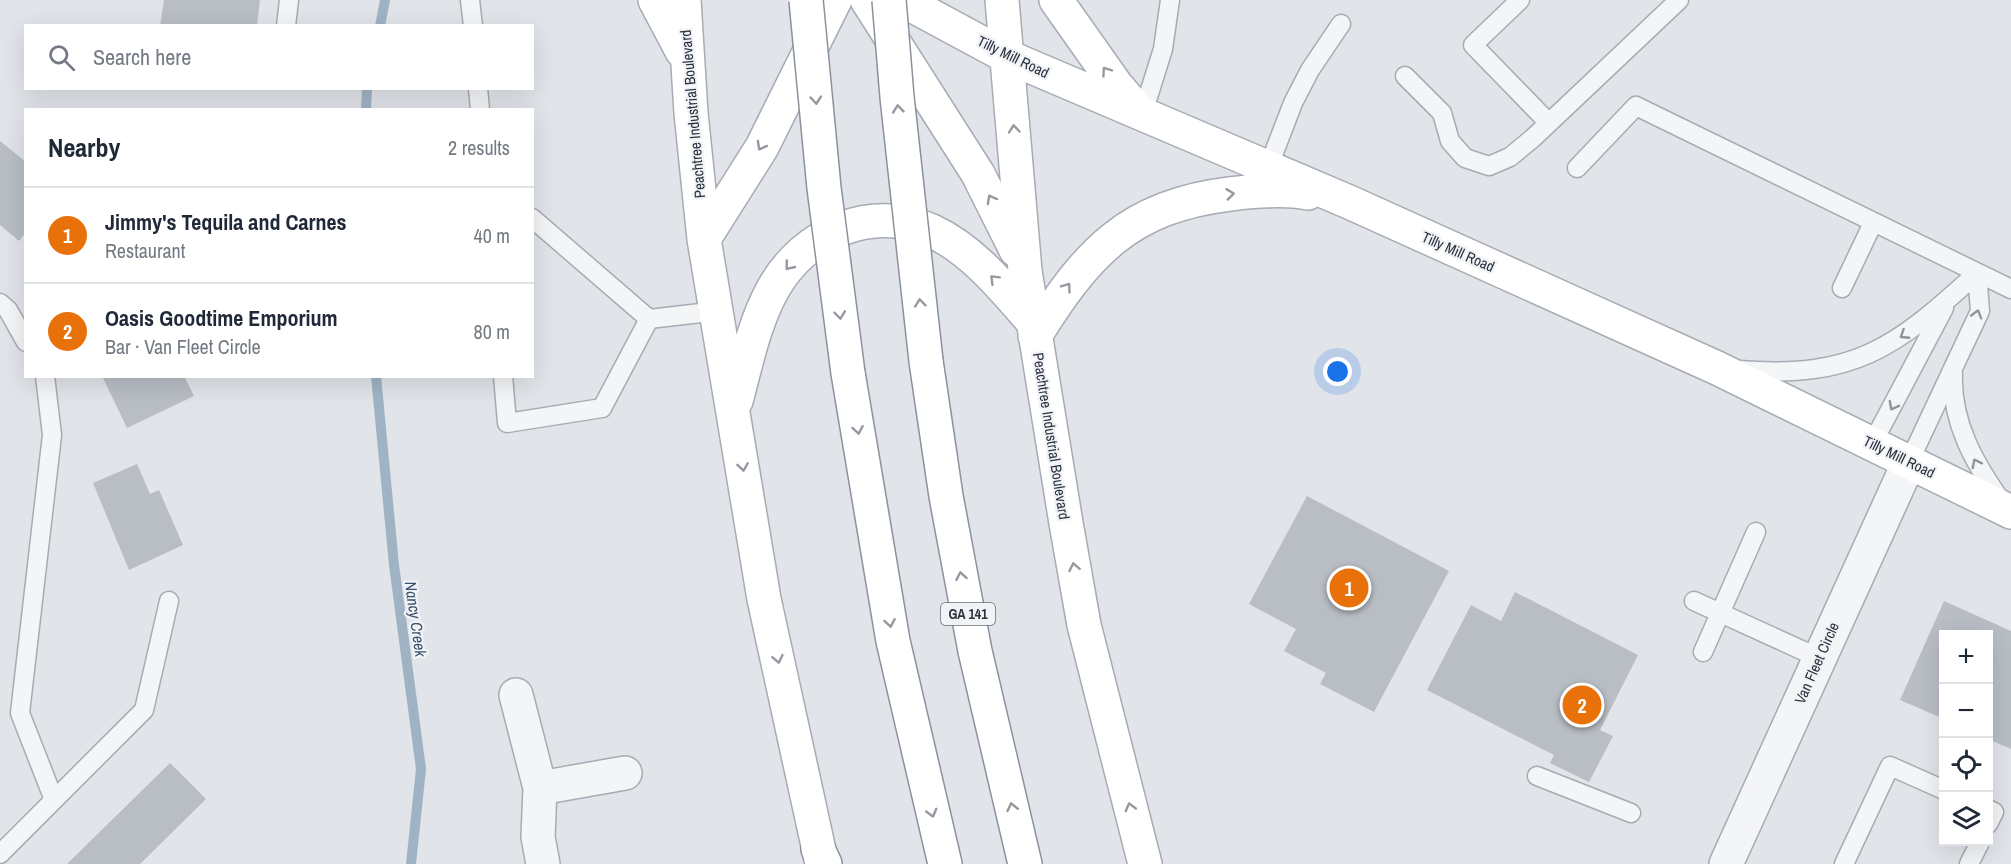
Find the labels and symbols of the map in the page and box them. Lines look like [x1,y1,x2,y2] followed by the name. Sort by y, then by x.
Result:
[675,29,710,199] street label: Peachtree Industrial Boulevard
[974,30,1053,83] street label: Tilly Mill Road
[1102,66,1113,77] one-way arrow
[809,96,822,105] one-way arrow
[892,105,905,114] one-way arrow
[1008,124,1021,133] one-way arrow
[757,140,769,150] one-way arrow
[1226,188,1235,200] one-way arrow
[987,195,998,205] one-way arrow
[1418,226,1498,277] street label: Tilly Mill Road
[785,259,796,270] one-way arrow
[990,275,1001,286] one-way arrow
[1059,283,1070,294] one-way arrow
[914,298,927,308] one-way arrow
[834,310,846,319] one-way arrow
[1970,310,1982,320] one-way arrow
[1900,327,1910,339] one-way arrow
[1028,351,1075,521] street label: Peachtree Industrial Boulevard
[1323,357,1352,386] your location
[1889,399,1900,410] one-way arrow
[851,425,864,435] one-way arrow
[1860,430,1939,483] street label: Tilly Mill Road
[1972,458,1983,469] one-way arrow
[736,462,749,472] one-way arrow
[1068,563,1081,573] one-way arrow
[1330,566,1368,610] pin: 1
[955,571,968,581] one-way arrow
[400,580,432,659] water label: Nancy Creek
[941,603,995,625] road number: GA 141
[884,618,896,627] one-way arrow
[1789,619,1844,707] street label: Van Fleet Circle
[770,654,783,664] one-way arrow
[1562,682,1602,728] pin: 2
[1006,802,1019,812] one-way arrow
[1125,803,1137,813] one-way arrow
[924,808,937,818] one-way arrow

